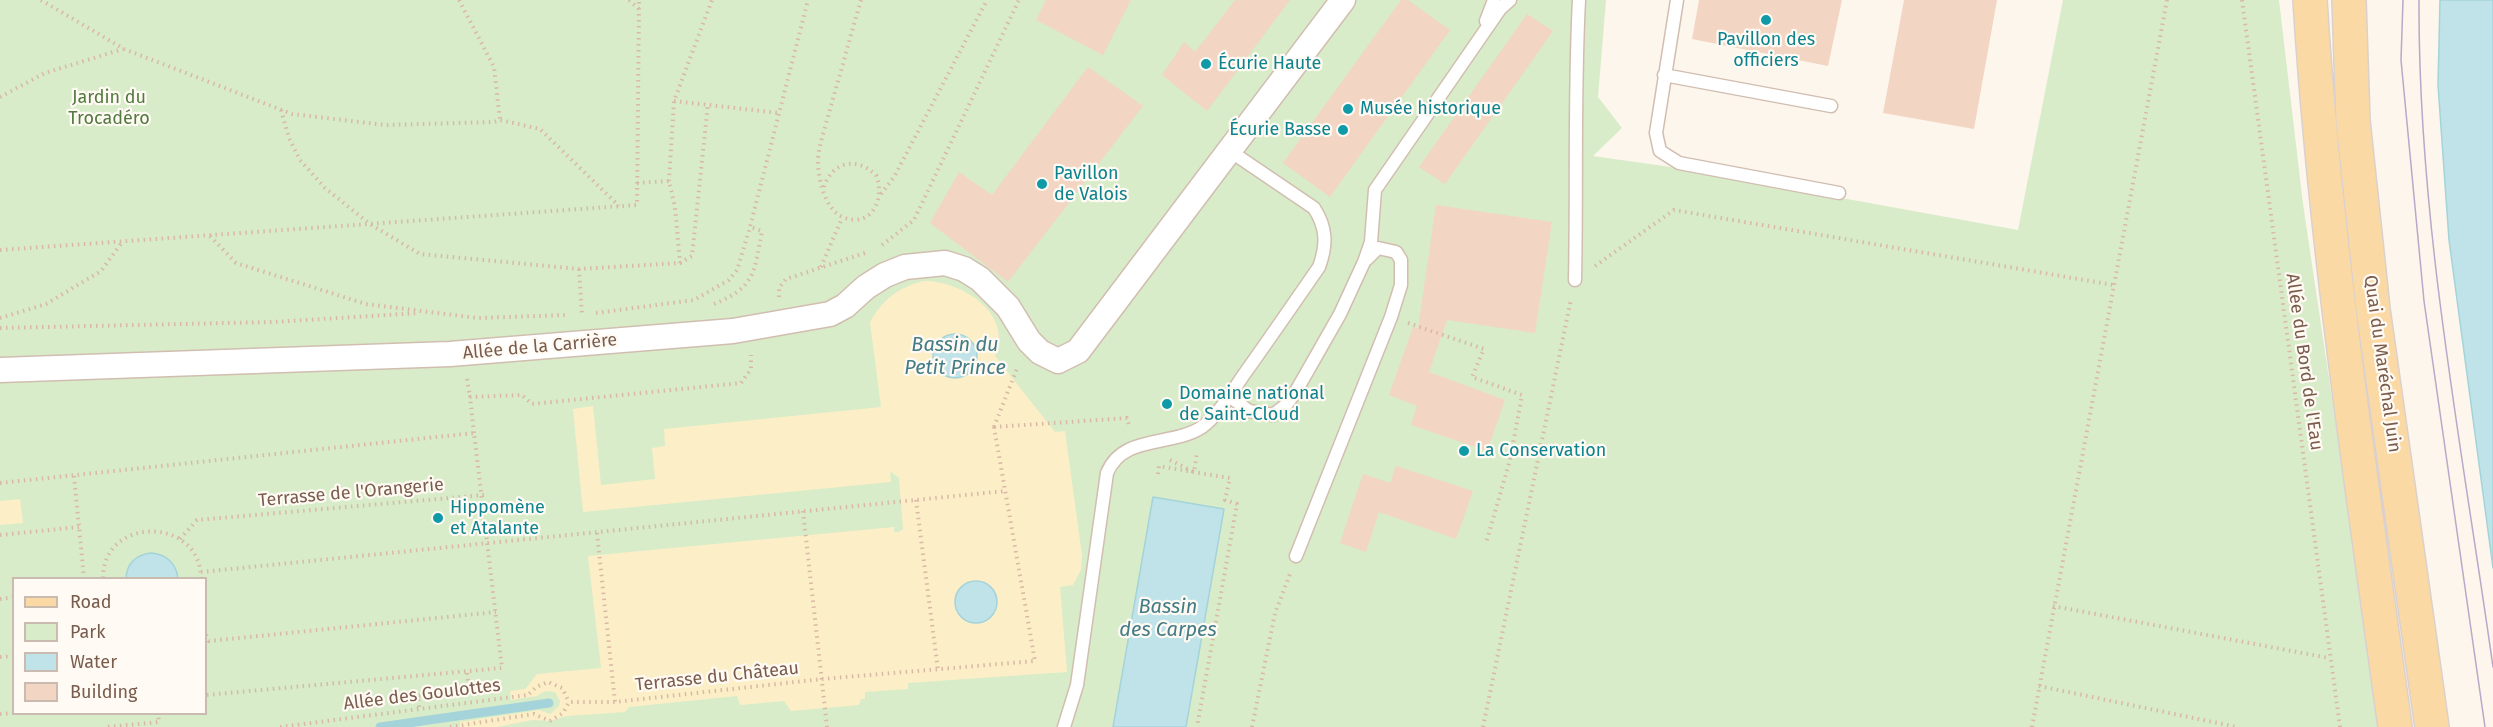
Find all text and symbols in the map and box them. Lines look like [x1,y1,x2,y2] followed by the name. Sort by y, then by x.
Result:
[1759,13,1773,27] marker: Pavillon des officiers
[1717,29,1815,72] place label: Pavillon des officiers
[1218,53,1321,75] place label: Écurie Haute
[1199,57,1213,71] marker: Écurie Haute
[68,87,150,130] park label: Jardin du Trocadéro
[1360,98,1501,120] place label: Musée historique
[1341,102,1355,116] marker: Musée historique
[1229,119,1331,141] place label: Écurie Basse
[1336,123,1350,137] marker: Écurie Basse
[1054,163,1127,206] place label: Pavillon de Valois
[1035,177,1049,191] marker: Pavillon de Valois
[2281,272,2327,452] street label: Allée du Bord de l'Eau
[2359,274,2405,454] street label: Quai du Maréchal Juin
[462,329,618,365] street label: Allée de la Carrière
[904,333,1006,380] water label: Bassin du Petit Prince
[1179,383,1324,426] place label: Domaine national de Saint-Cloud
[1160,397,1174,411] marker: Domaine national de Saint-Cloud
[1476,440,1606,462] place label: La Conservation
[1457,444,1471,458] marker: La Conservation
[257,474,445,512] street label: Terrasse de l'Orangerie
[450,497,545,540] place label: Hippomène et Atalante
[431,511,445,525] marker: Hippomène et Atalante
[12,577,207,715] legend
[70,591,112,613] text: Road
[1119,595,1217,642] water label: Bassin des Carpes
[70,621,105,643] text: Park
[70,651,117,673] text: Water
[634,658,800,696] street label: Terrasse du Château
[342,675,502,715] street label: Allée des Goulottes
[70,681,137,703] text: Building

